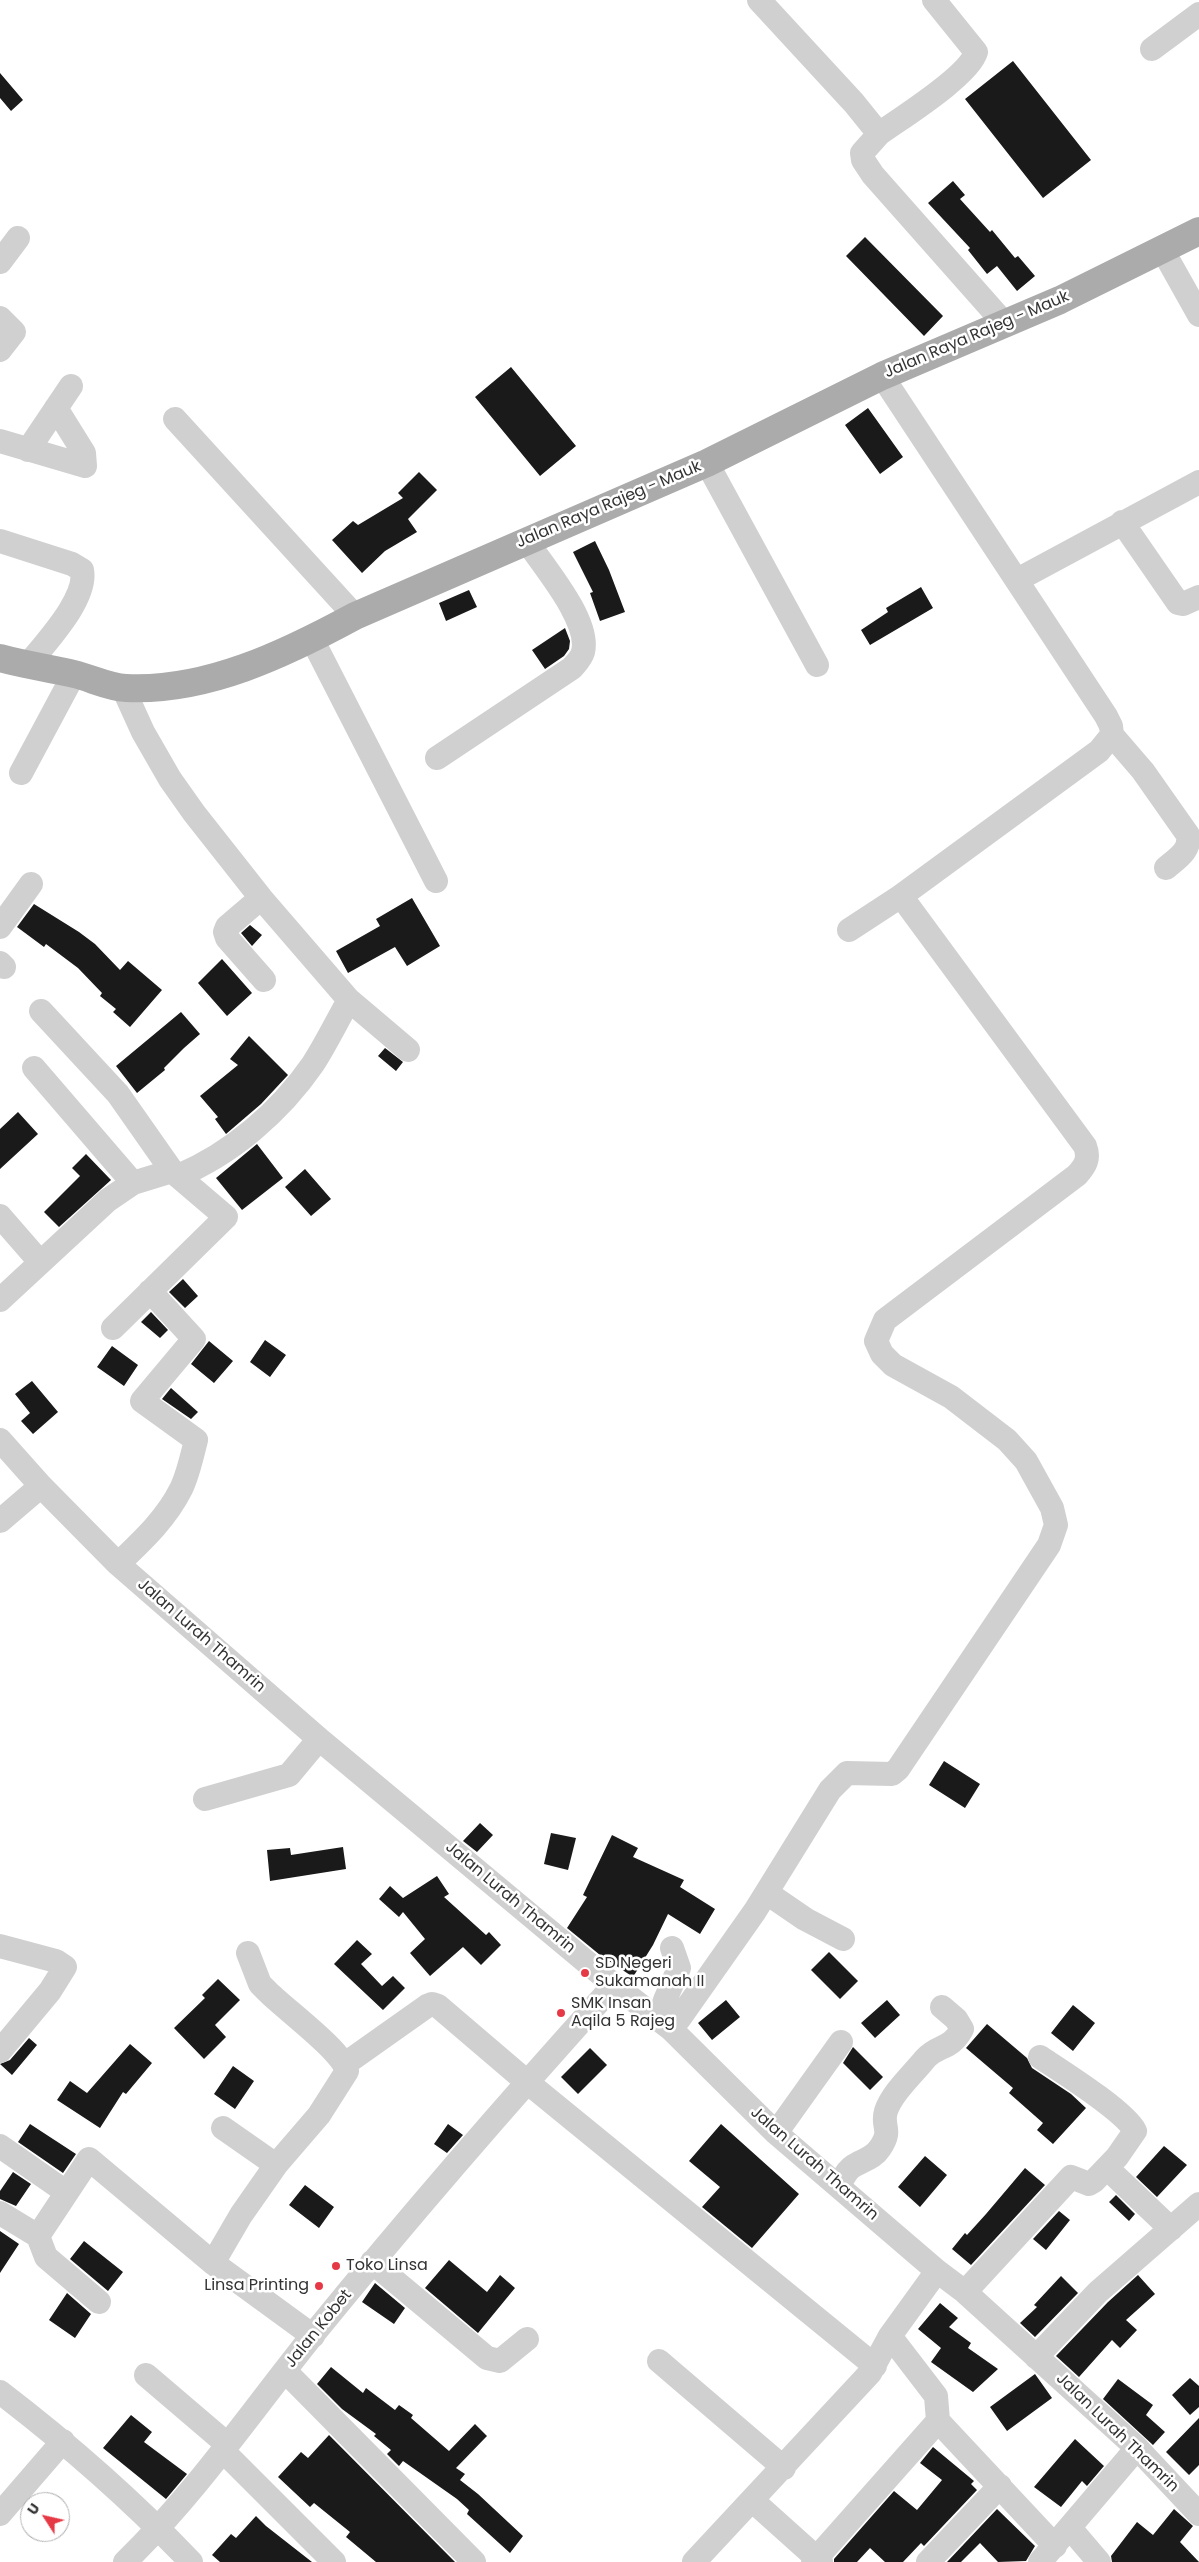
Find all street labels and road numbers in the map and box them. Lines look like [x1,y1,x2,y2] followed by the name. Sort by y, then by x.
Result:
[882,287,1072,383] street label: Jalan Raya Rajeg - Mauk
[514,457,704,553] street label: Jalan Raya Rajeg - Mauk
[133,1575,269,1697] street label: Jalan Lurah Thamrin
[441,1838,579,1958] street label: Jalan Lurah Thamrin
[746,2103,882,2225] street label: Jalan Lurah Thamrin
[282,2286,356,2372] street label: Jalan Kobet
[1052,2369,1182,2497] street label: Jalan Lurah Thamrin

